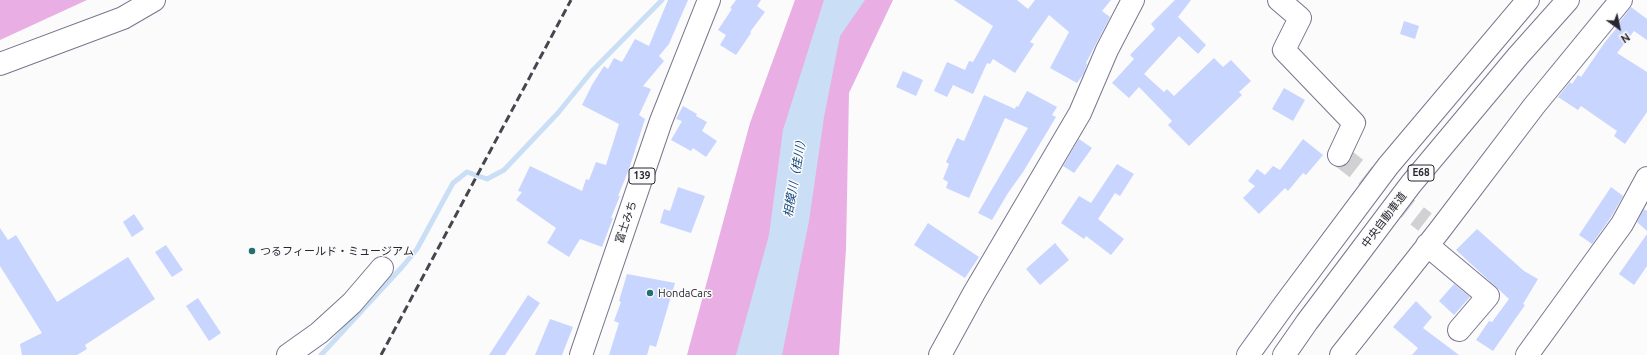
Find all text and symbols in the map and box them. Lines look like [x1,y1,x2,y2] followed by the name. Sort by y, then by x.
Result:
[1599,8,1639,48] north arrow
[1619,31,1632,45] text: N
[781,133,809,219] water label: 相模川（桂川）
[1408,165,1434,181] road number: E68
[629,168,655,184] road number: 139
[1359,190,1409,250] street label: 中央自動車道
[613,199,639,245] street label: 富士みち
[260,244,414,258] place label: つるフィールド・ミュージアム
[247,246,257,256] marker: つるフィールド・ミュージアム
[658,286,712,300] place label: HondaCars
[645,288,655,298] marker: HondaCars

